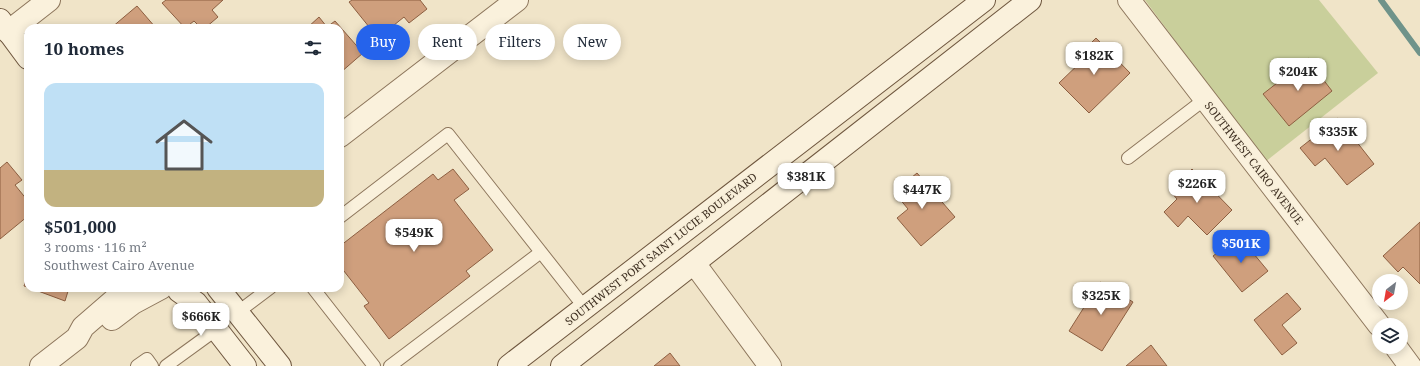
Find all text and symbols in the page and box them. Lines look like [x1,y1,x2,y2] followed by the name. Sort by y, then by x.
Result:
[356,24,410,60] chip: Buy
[418,24,477,60] chip: Rent
[485,24,555,60] chip: Filters
[563,24,621,60] chip: New
[44,37,124,60] text: 10 homes
[302,37,324,59] icon: filters
[1066,42,1122,76] pin: $182K
[1075,46,1113,64] text: $182K
[1270,58,1326,92] pin: $204K
[1279,62,1317,80] text: $204K
[1202,98,1307,227] street label: SOUTHWEST CAIRO AVENUE
[148,109,220,181] icon: home
[1310,118,1366,152] pin: $335K
[1319,122,1357,140] text: $335K
[778,163,834,197] pin: $381K
[787,167,825,185] text: $381K
[562,169,760,328] street label: SOUTHWEST PORT SAINT LUCIE BOULEVARD
[1169,170,1225,204] pin: $226K
[1178,174,1216,192] text: $226K
[894,176,950,210] pin: $447K
[903,180,941,198] text: $447K
[44,215,116,238] text: $501,000
[386,219,442,253] pin: $549K
[395,223,433,241] text: $549K
[1213,230,1269,264] pin: $501K
[1222,234,1260,252] text: $501K
[44,238,147,256] text: 3 rooms · 116 m²
[44,256,195,274] text: Southwest Cairo Avenue
[1372,274,1408,310] north arrow
[1372,274,1408,354] map controls
[1073,282,1129,316] pin: $325K
[1082,286,1120,304] text: $325K
[173,303,229,337] pin: $666K
[182,307,220,325] text: $666K
[1372,318,1408,354] button: layers

